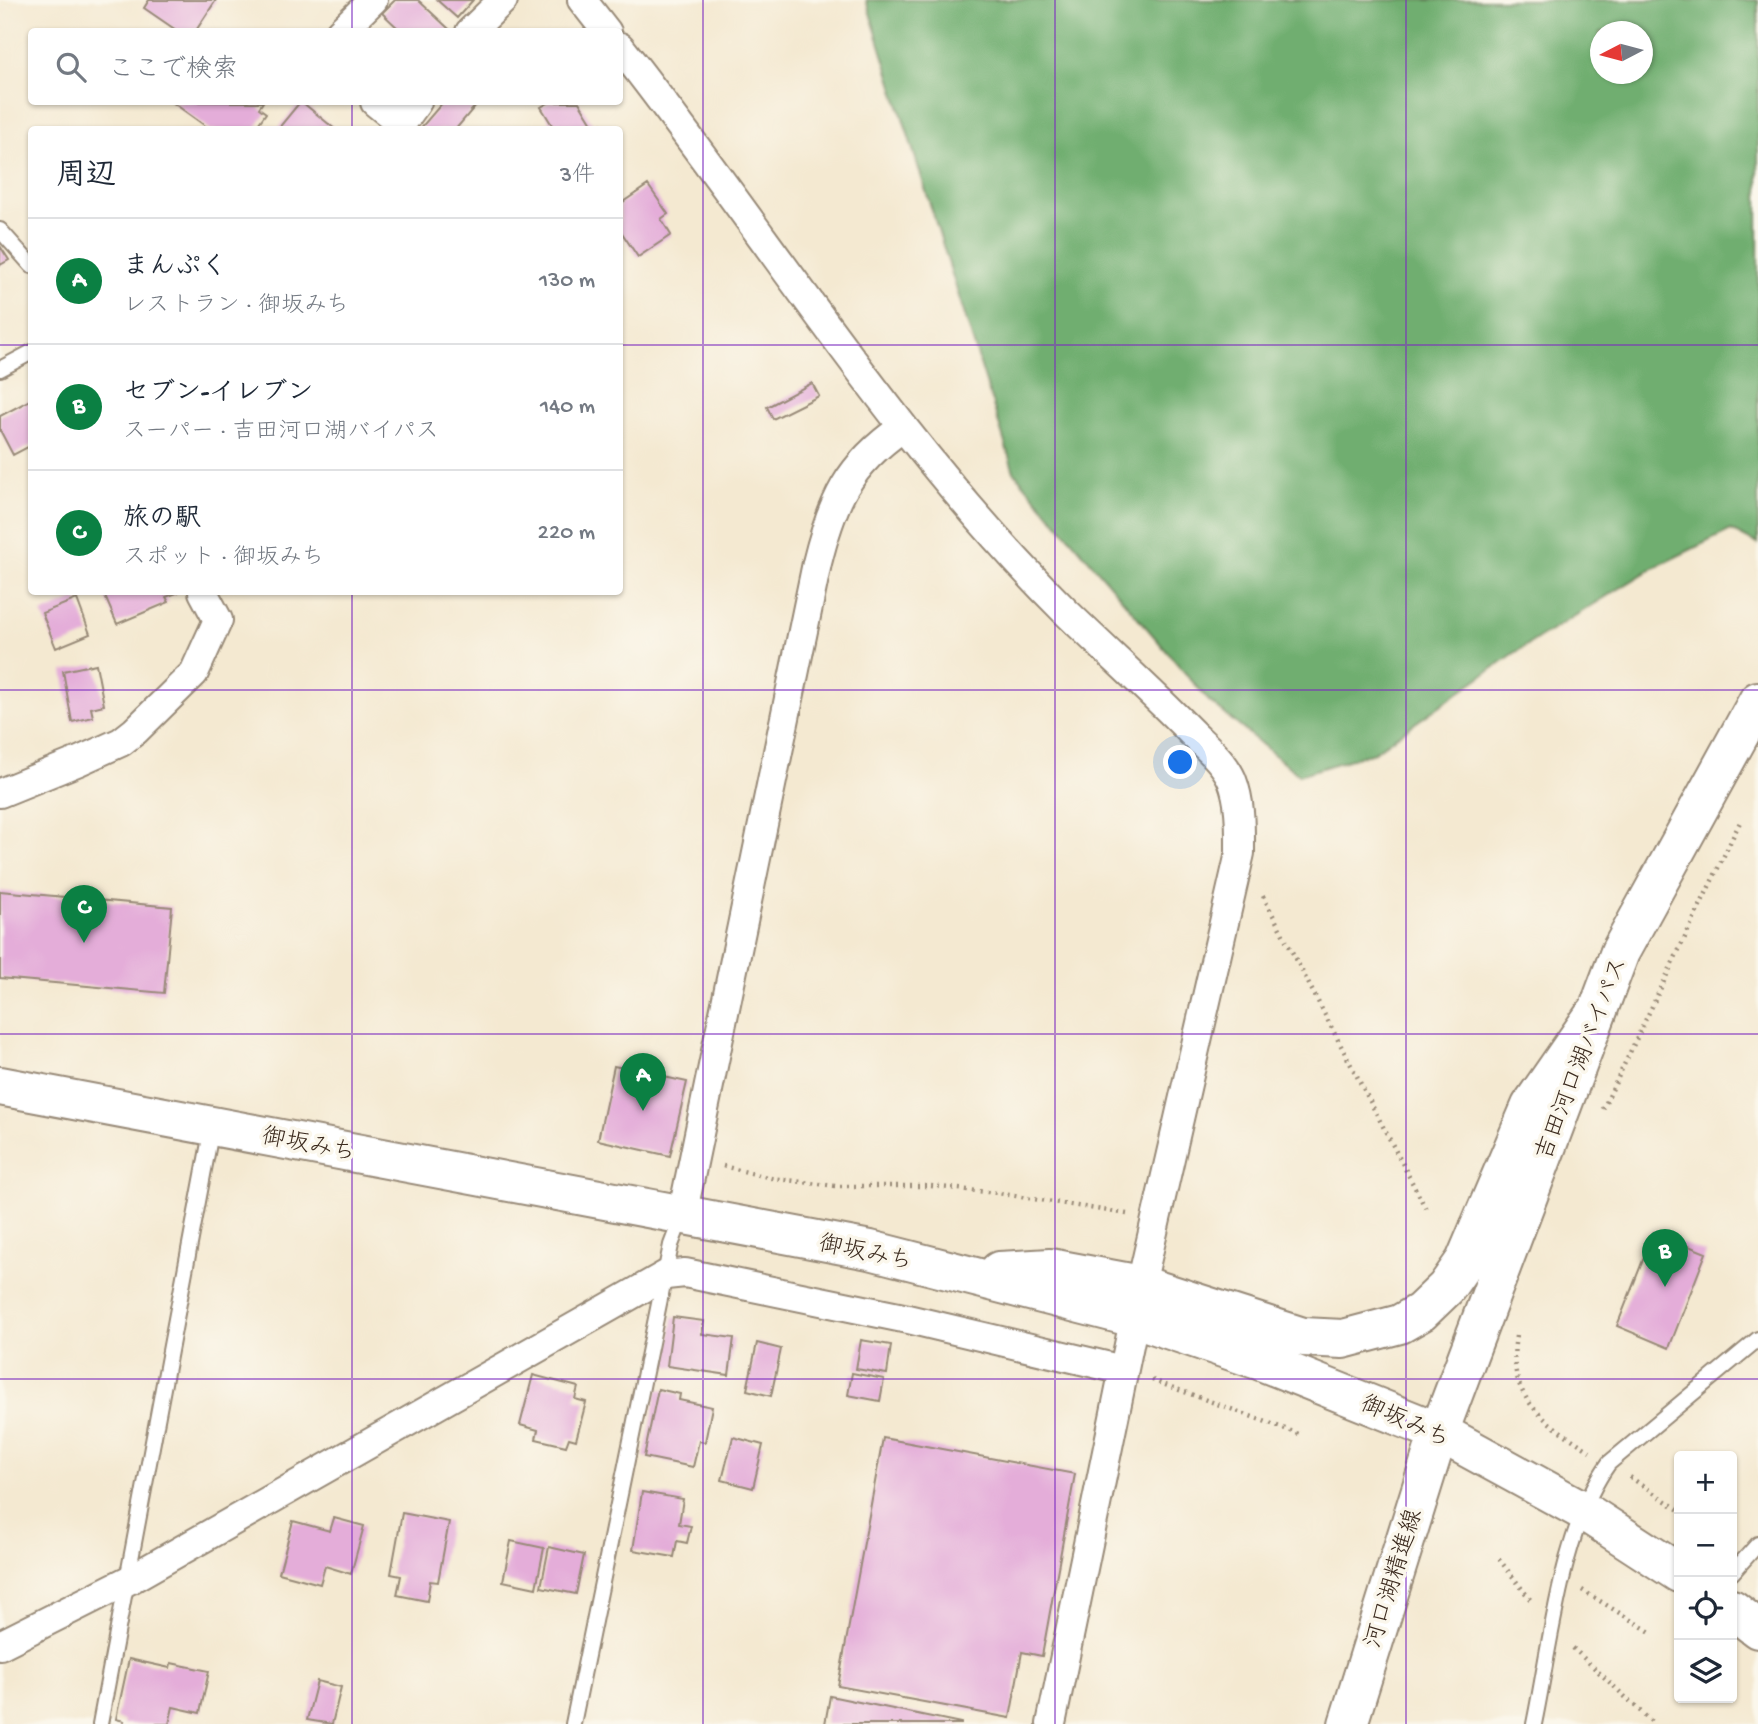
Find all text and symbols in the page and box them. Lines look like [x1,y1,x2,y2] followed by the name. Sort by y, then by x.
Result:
[1590,21,1653,84] north arrow
[28,28,623,105] search box
[52,48,90,86] icon: search
[108,56,238,87] text: ここで検索
[56,160,116,195] text: 周辺
[560,163,595,190] text: 3件
[123,253,227,284] text: まんぷく
[72,268,86,295] text: A
[539,268,595,295] text: 130 m
[123,293,349,320] text: レストラン · 御坂みち
[123,379,313,410] text: セブン-イレブン
[73,394,85,421] text: B
[540,394,595,421] text: 140 m
[123,419,439,446] text: スーパー · 吉田河口湖バイパス
[123,505,201,536] text: 旅の駅
[73,520,85,547] text: C
[538,520,595,547] text: 220 m
[123,545,324,572] text: スポット · 御坂みち
[1163,745,1197,779] your location
[61,885,107,943] pin: C
[1531,953,1635,1165] street label: 吉田河口湖バイパス
[620,1053,666,1111] pin: A
[259,1123,358,1170] street label: 御坂みち
[1642,1229,1688,1287] pin: B
[816,1230,915,1278] street label: 御坂みち
[1355,1391,1454,1456] street label: 御坂みち
[1674,1451,1737,1703] map controls
[1674,1451,1737,1514] button: +
[1359,1506,1430,1652] street label: 河口湖精進線
[1674,1514,1737,1577] button: −
[1674,1577,1737,1640] button: locate
[1674,1640,1737,1703] button: layers

